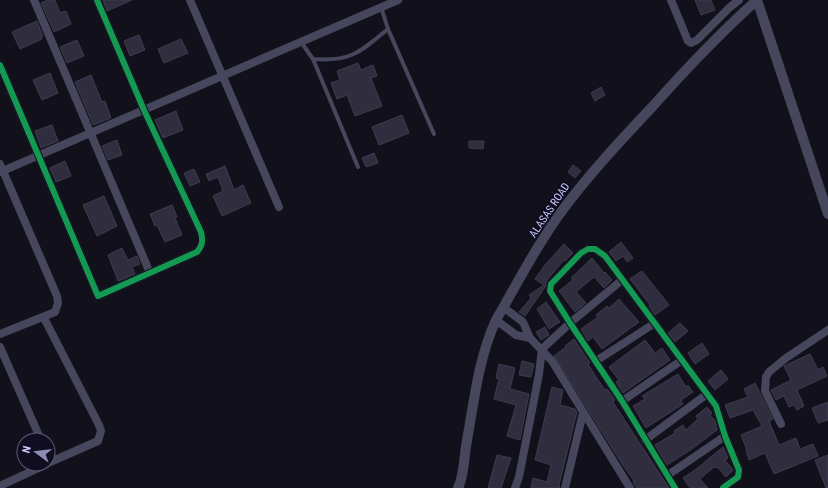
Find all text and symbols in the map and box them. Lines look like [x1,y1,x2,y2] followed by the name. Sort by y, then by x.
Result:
[526,180,572,240] street label: ALASAS ROAD
[16,432,56,472] north arrow
[20,444,34,454] text: N

